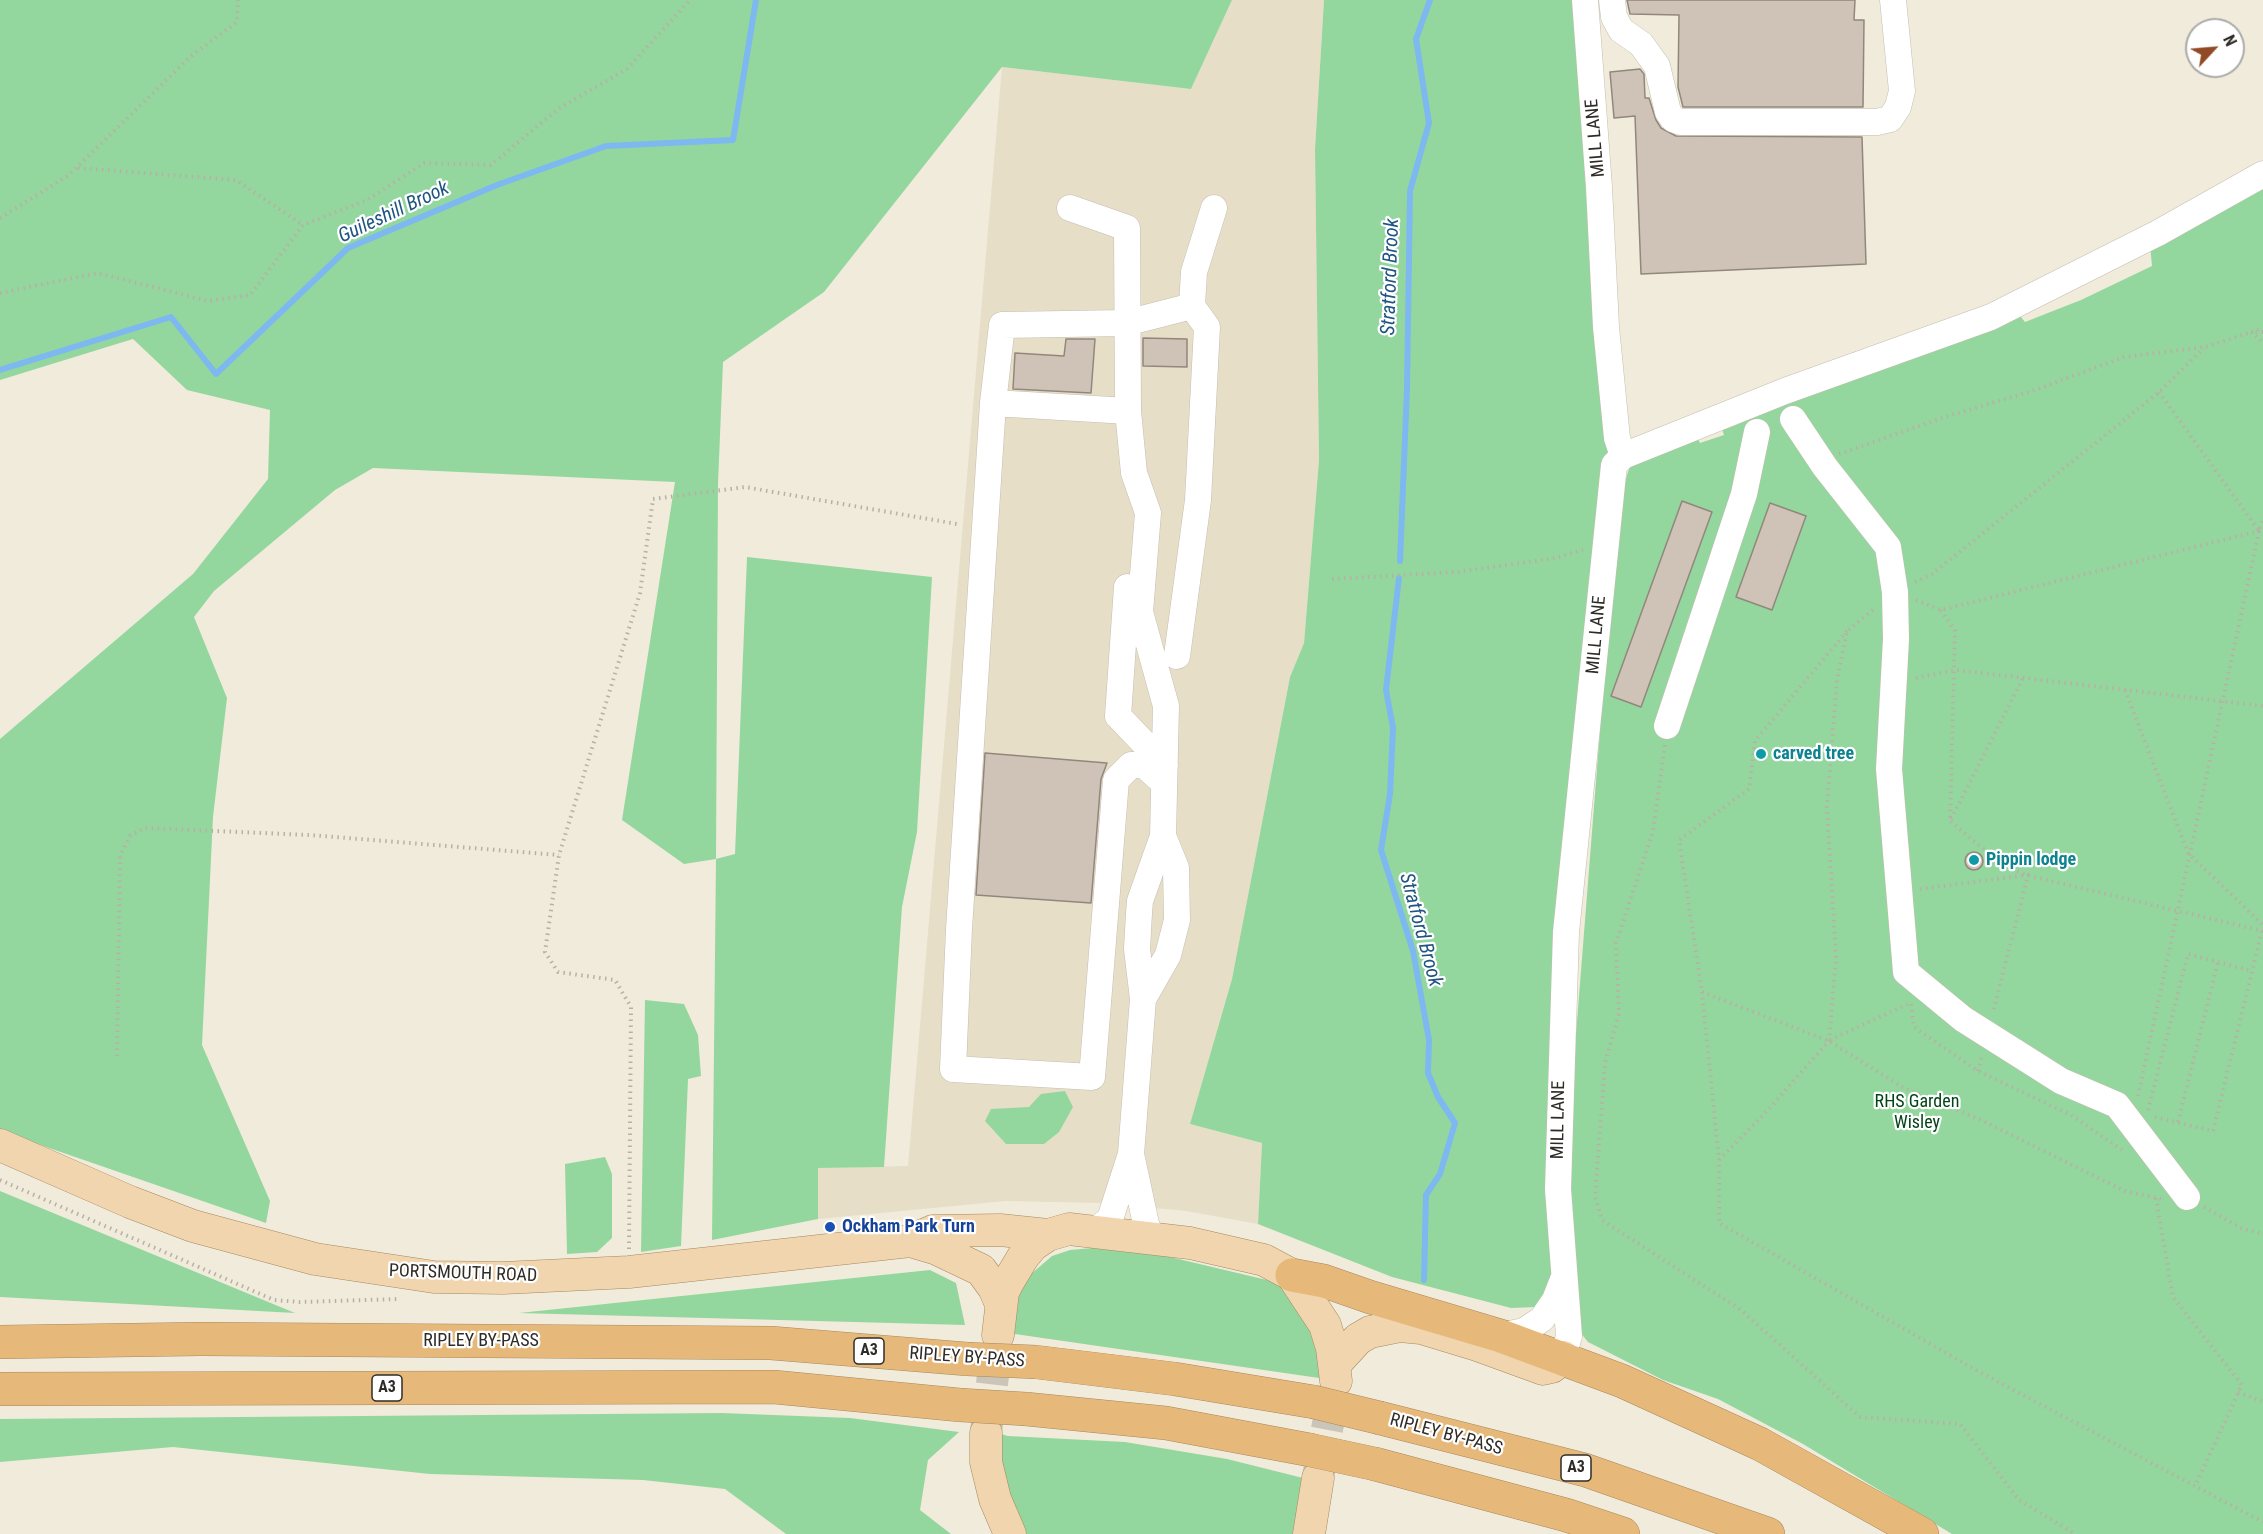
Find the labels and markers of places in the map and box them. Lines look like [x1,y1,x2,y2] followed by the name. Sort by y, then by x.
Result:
[1773,743,1854,765] place label: carved tree
[1754,747,1768,761] marker: carved tree
[1986,849,2076,871] place label: Pippin lodge
[1967,853,1981,867] marker: Pippin lodge
[842,1216,975,1238] place label: Ockham Park Turn
[823,1220,837,1234] marker: Ockham Park Turn

